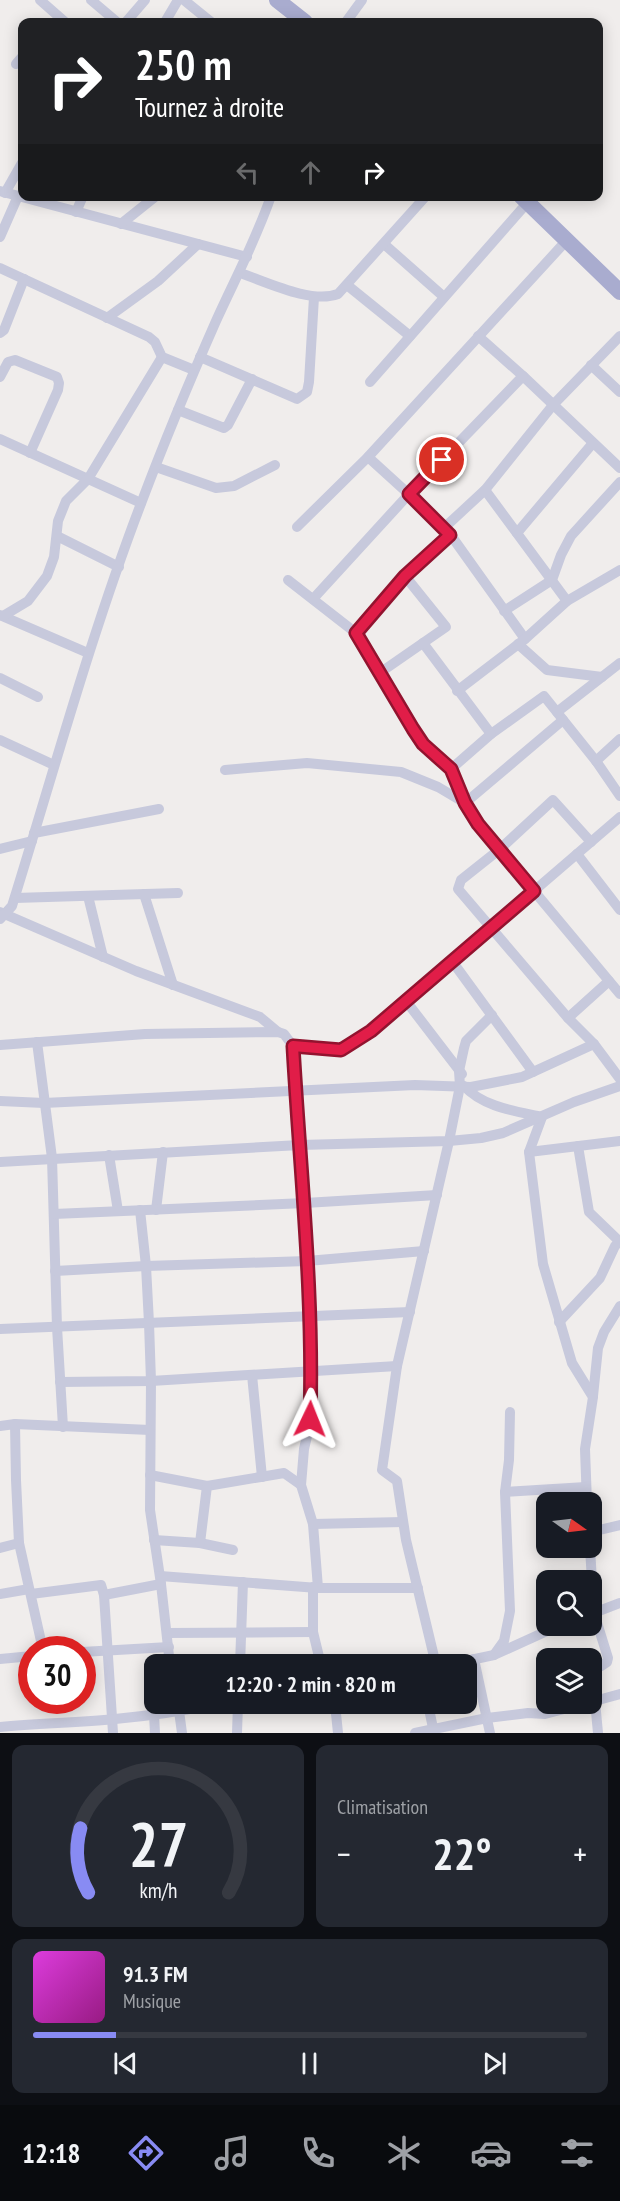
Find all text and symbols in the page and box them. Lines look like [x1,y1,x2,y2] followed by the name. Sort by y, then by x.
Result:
[135,37,232,92] text: 250 m
[36,42,114,120] icon: right
[135,90,284,124] text: Tournez à droite
[231,156,264,189] icon: left
[294,156,327,189] icon: ahead
[357,156,390,189] icon: right
[416,434,467,485] pin
[425,443,458,476] icon: arrive
[278,1387,342,1451] position arrow
[536,1492,602,1558] north arrow
[536,1492,602,1714] map controls
[536,1570,602,1636] button: search
[18,1636,96,1714] speed limit sign: 30
[536,1648,602,1714] button: layers
[225,1670,396,1698] text: 12:20 · 2 min · 820 m
[337,1794,428,1820] text: Climatisation
[128,1803,188,1884] text: 27
[432,1824,492,1882] text: 22°
[337,1832,351,1875] text: −
[573,1832,587,1875] text: +
[139,1876,177,1904] text: km/h
[123,1960,188,1988] text: 91.3 FM
[123,1988,181,2014] text: Musique
[109,2047,142,2080] icon: previous
[293,2047,326,2080] icon: pause
[478,2047,511,2080] icon: next
[125,2132,167,2174] icon: directions
[211,2132,253,2174] icon: music
[297,2132,339,2174] icon: phone
[383,2132,425,2174] icon: climate
[470,2132,512,2174] icon: car
[556,2132,598,2174] icon: filters
[22,2136,81,2170] text: 12:18

